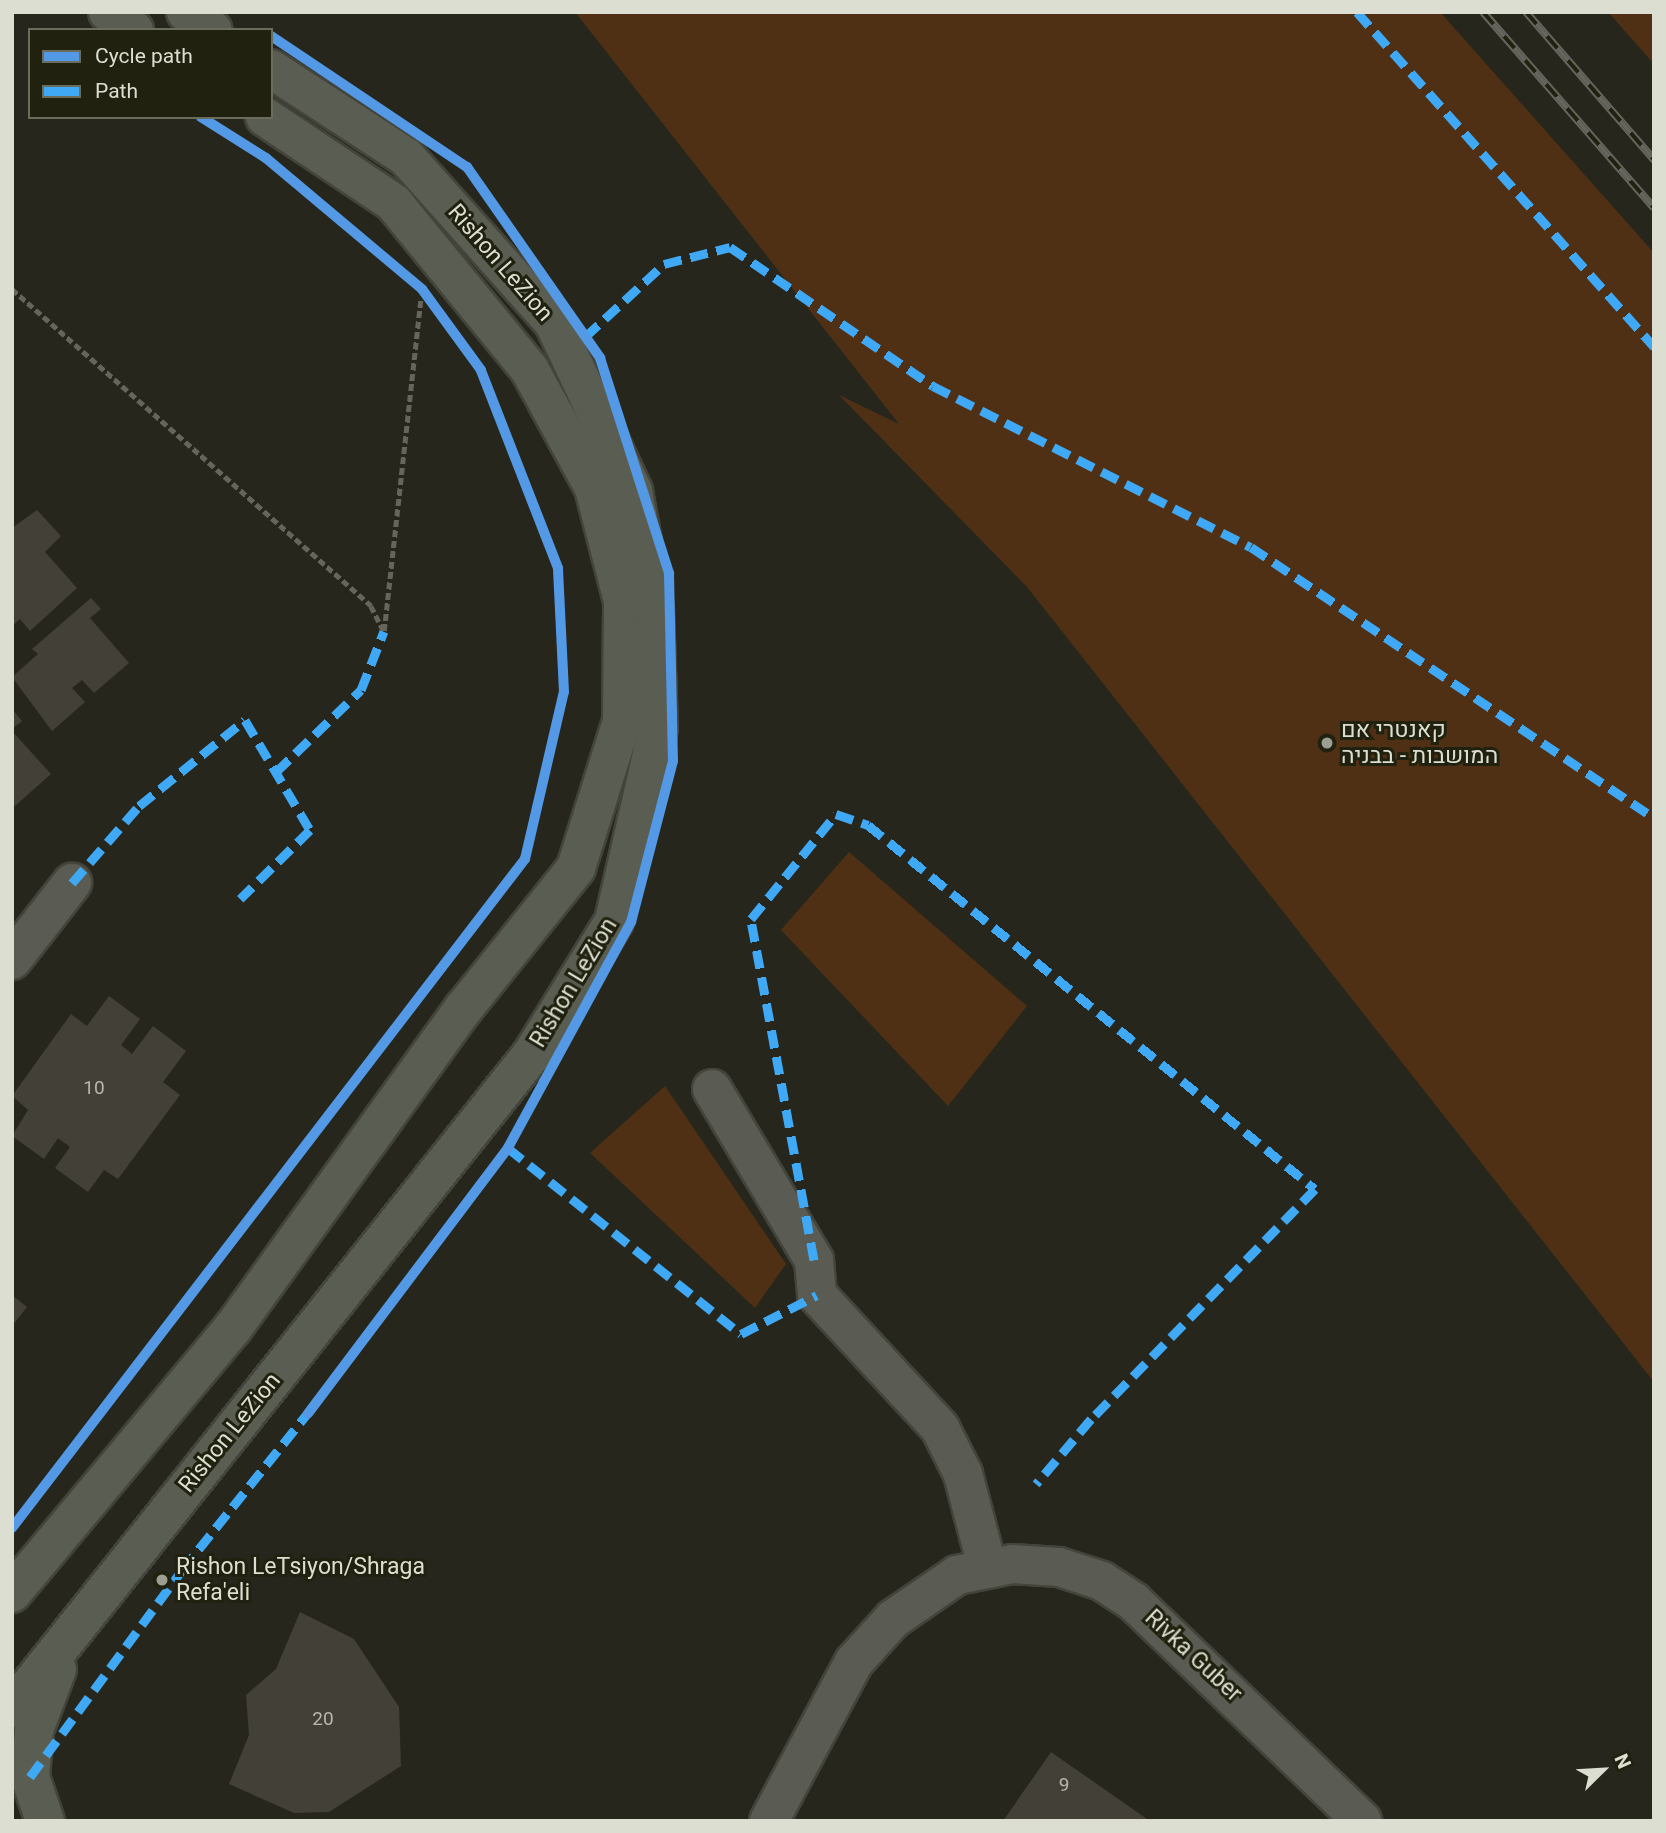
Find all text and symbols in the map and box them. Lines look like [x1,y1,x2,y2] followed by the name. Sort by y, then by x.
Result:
[28,28,273,119] legend
[95,41,193,72] text: Cycle path
[95,76,138,107] text: Path
[442,199,558,327] street label: Rishon LeZion
[1341,716,1498,770] place label: קאנטרי אם המושבות - בבניה
[1319,735,1335,751] marker: קאנטרי אם המושבות - בבניה
[525,913,623,1053] street label: Rishon LeZion
[83,1078,105,1100] house number: 10
[173,1368,287,1498] street label: Rishon LeZion
[176,1553,425,1607] place label: Rishon LeTsiyon/Shraga Refa'eli
[154,1572,170,1588] marker: Rishon LeTsiyon/Shraga Refa'eli
[1139,1604,1247,1708] street label: Rivka Guber
[312,1709,334,1731] house number: 20
[1568,1735,1638,1805] north arrow
[1607,1750,1638,1773] text: N
[1059,1775,1069,1797] house number: 9

